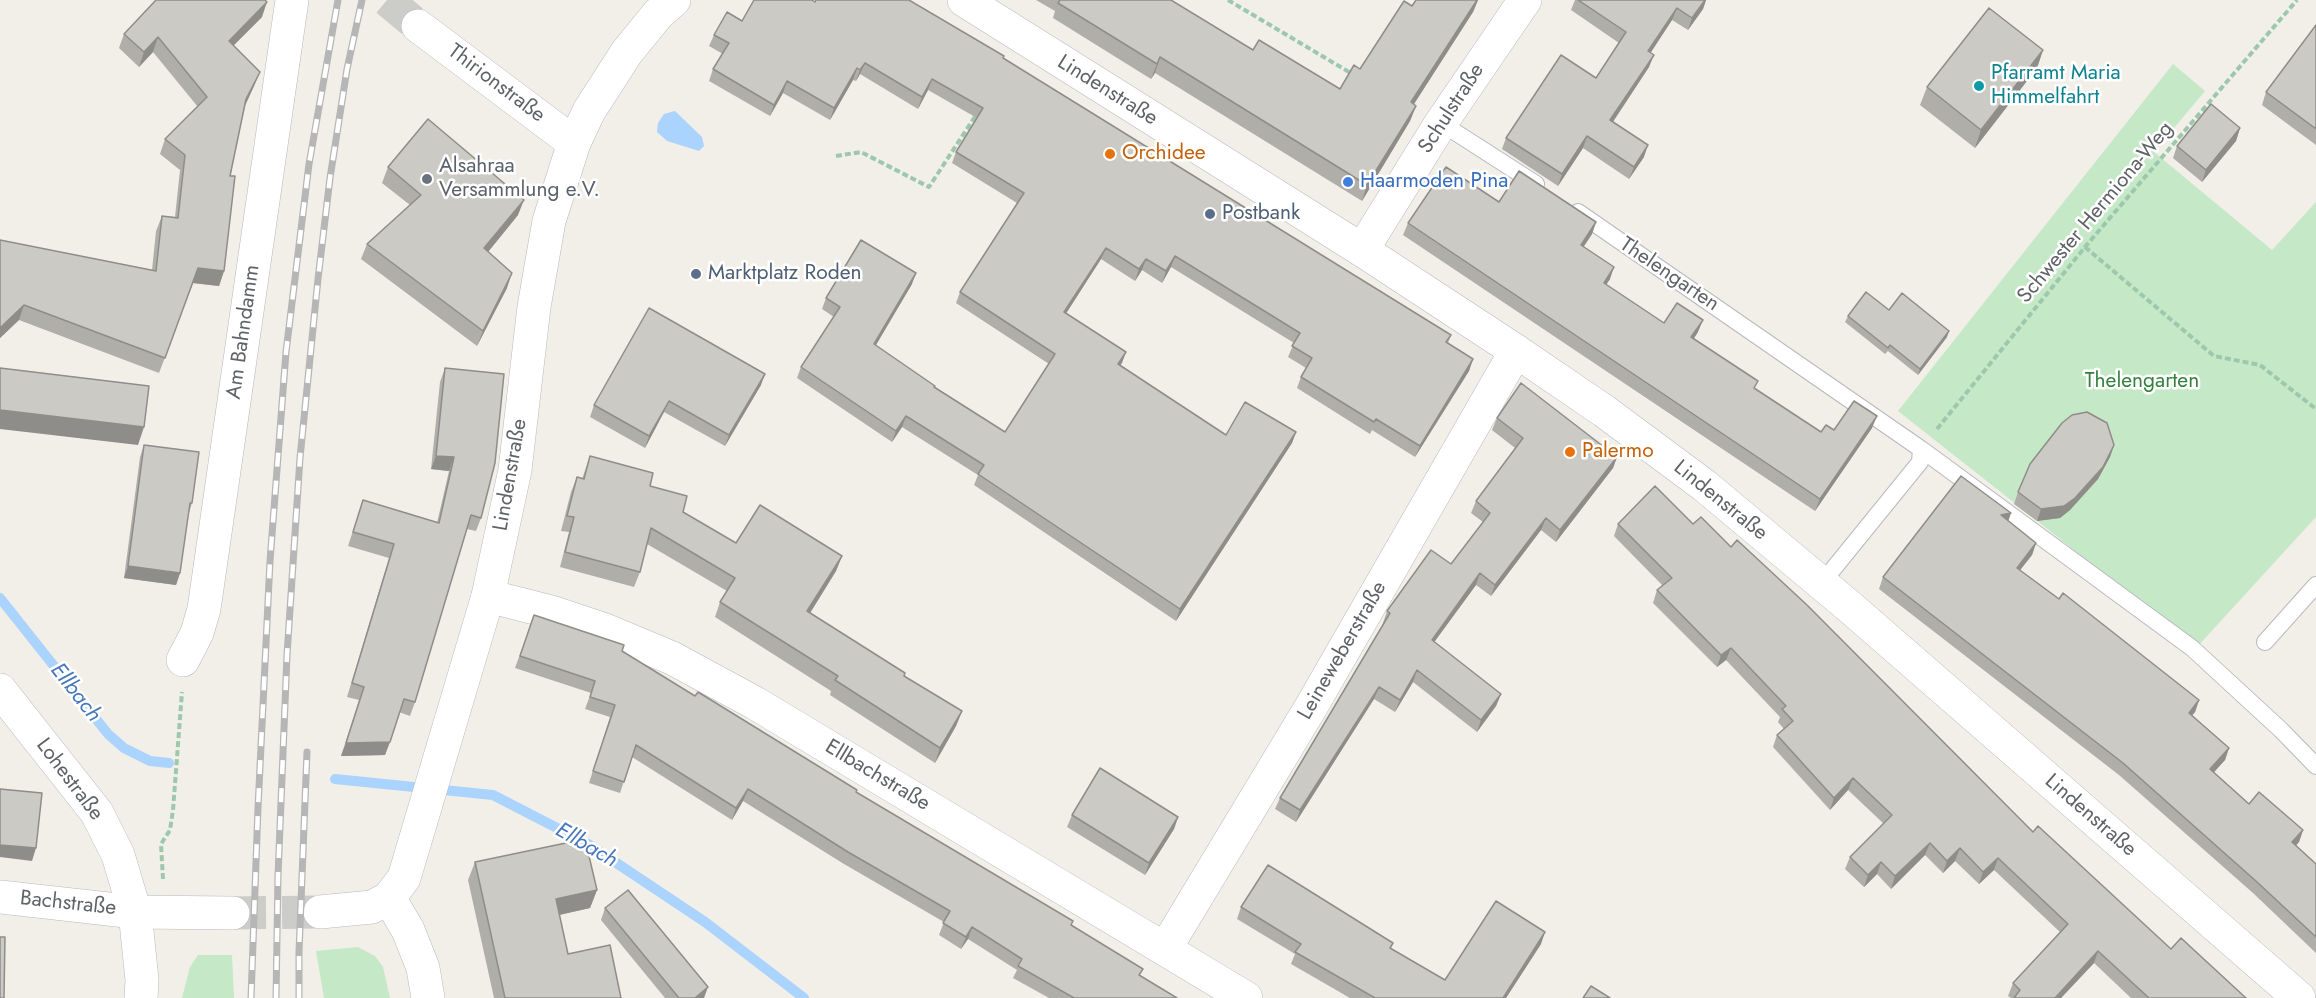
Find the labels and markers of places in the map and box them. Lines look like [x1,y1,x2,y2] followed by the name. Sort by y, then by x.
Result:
[1991,61,2121,111] place label: Pfarramt Maria Himmelfahrt
[1972,79,1986,93] marker: Pfarramt Maria Himmelfahrt
[1122,141,1206,167] place label: Orchidee
[1103,147,1117,161] marker: Orchidee
[439,154,600,204] place label: Alsahraa Versammlung e.V.
[1360,169,1508,195] place label: Haarmoden Pina
[420,172,434,186] marker: Alsahraa Versammlung e.V.
[1341,175,1355,189] marker: Haarmoden Pina
[1222,201,1300,227] place label: Postbank
[1203,207,1217,221] marker: Postbank
[708,261,862,287] place label: Marktplatz Roden
[689,267,703,281] marker: Marktplatz Roden
[1582,439,1654,465] place label: Palermo
[1563,445,1577,459] marker: Palermo

